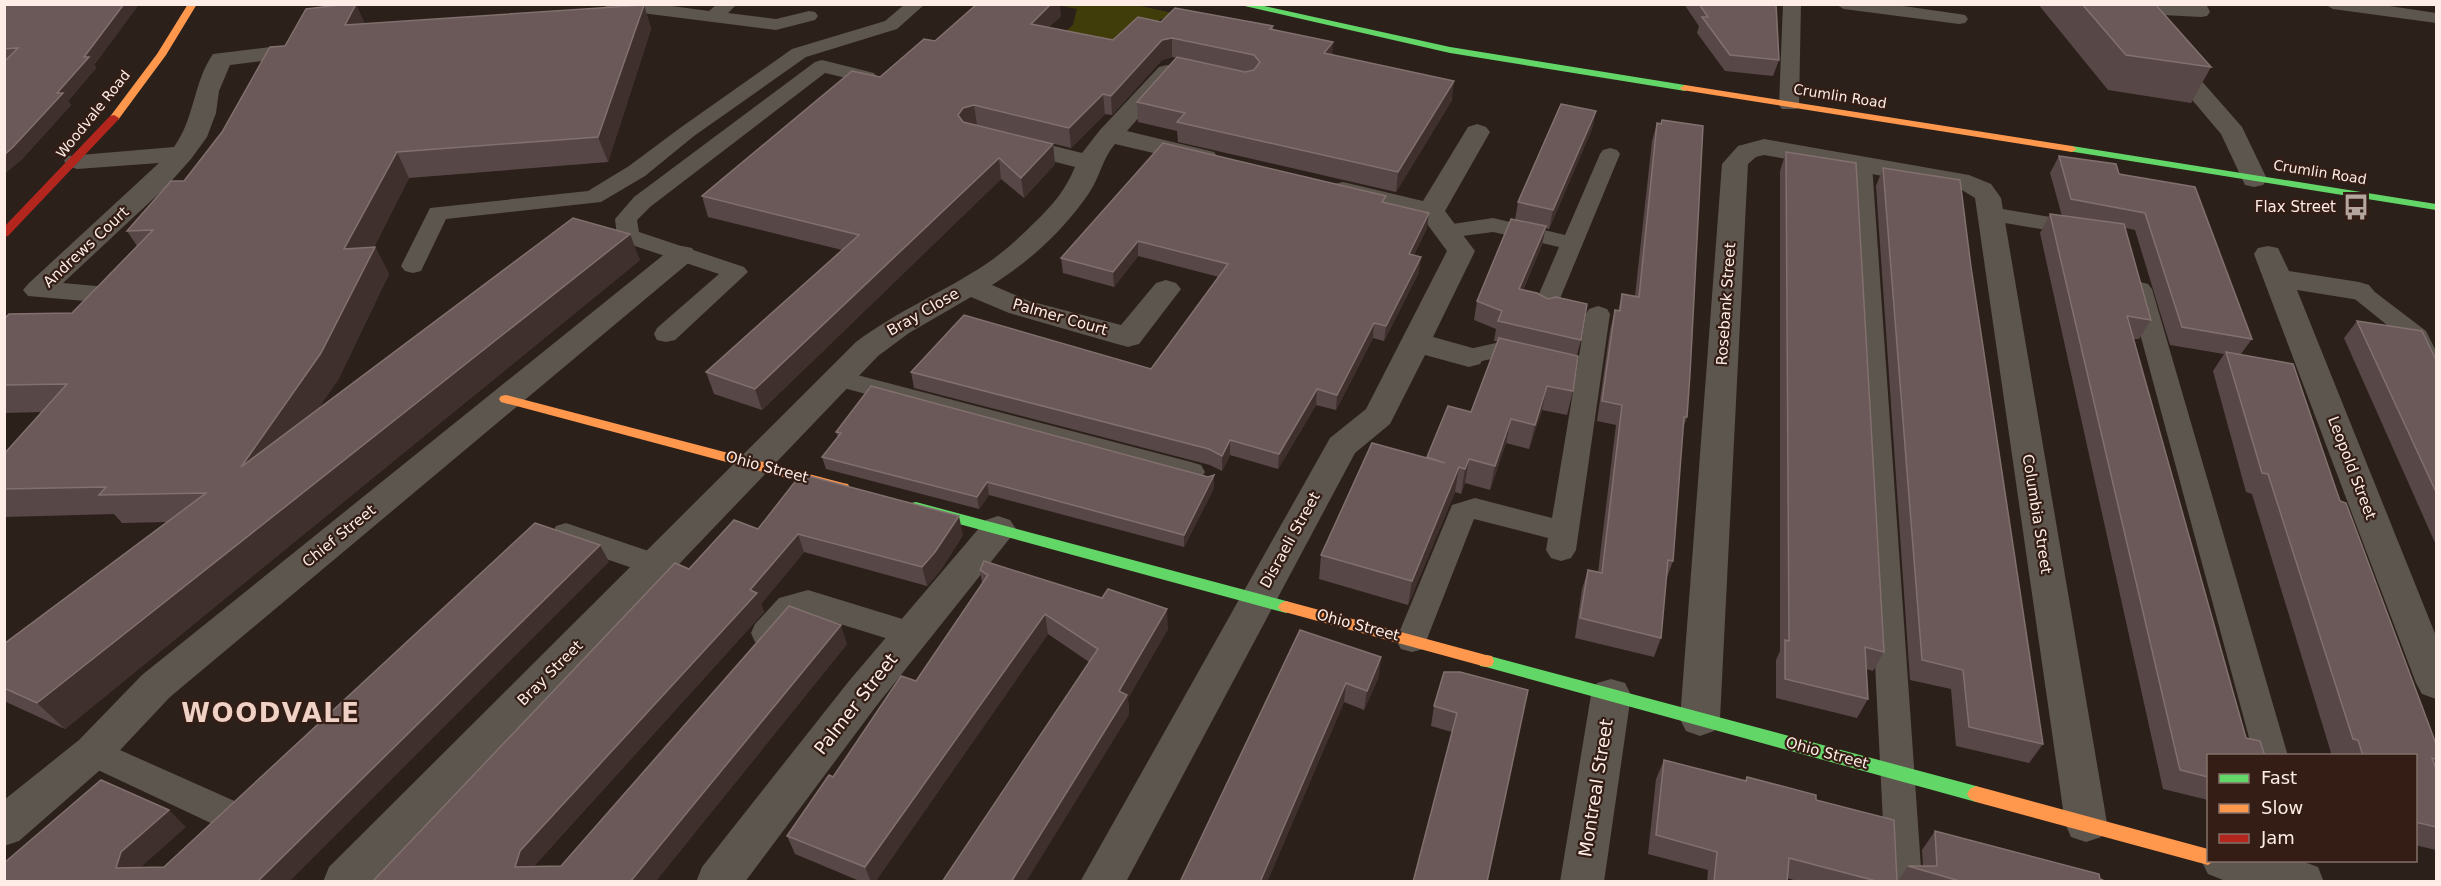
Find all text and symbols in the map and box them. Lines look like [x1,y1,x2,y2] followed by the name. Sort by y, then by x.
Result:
[53,67,133,161] street label: Woodvale Road
[1792,81,1888,111] street label: Crumlin Road
[2272,157,2368,187] street label: Crumlin Road
[2341,192,2371,222] bus stop icon: Flax Street
[2255,198,2336,216] place label: Flax Street
[39,203,133,291] street label: Andrews Court
[1713,242,1739,366] street label: Rosebank Street
[884,284,962,340] street label: Bray Close
[1011,295,1110,339] street label: Palmer Court
[2324,414,2380,522] street label: Leopold Street
[724,447,810,487] street label: Ohio Street
[2019,453,2055,575] street label: Columbia Street
[1256,489,1324,591] street label: Disraeli Street
[299,501,379,571] street label: Chief Street
[1315,605,1401,645] street label: Ohio Street
[514,637,586,709] street label: Bray Street
[810,649,902,758] street label: Palmer Street
[181,698,361,728] district label: WOODVALE
[1574,717,1617,858] street label: Montreal Street
[1784,733,1870,773] street label: Ohio Street
[2207,754,2417,862] legend
[2261,767,2297,788] text: Fast
[2261,797,2303,818] text: Slow
[2260,827,2295,848] text: Jam

